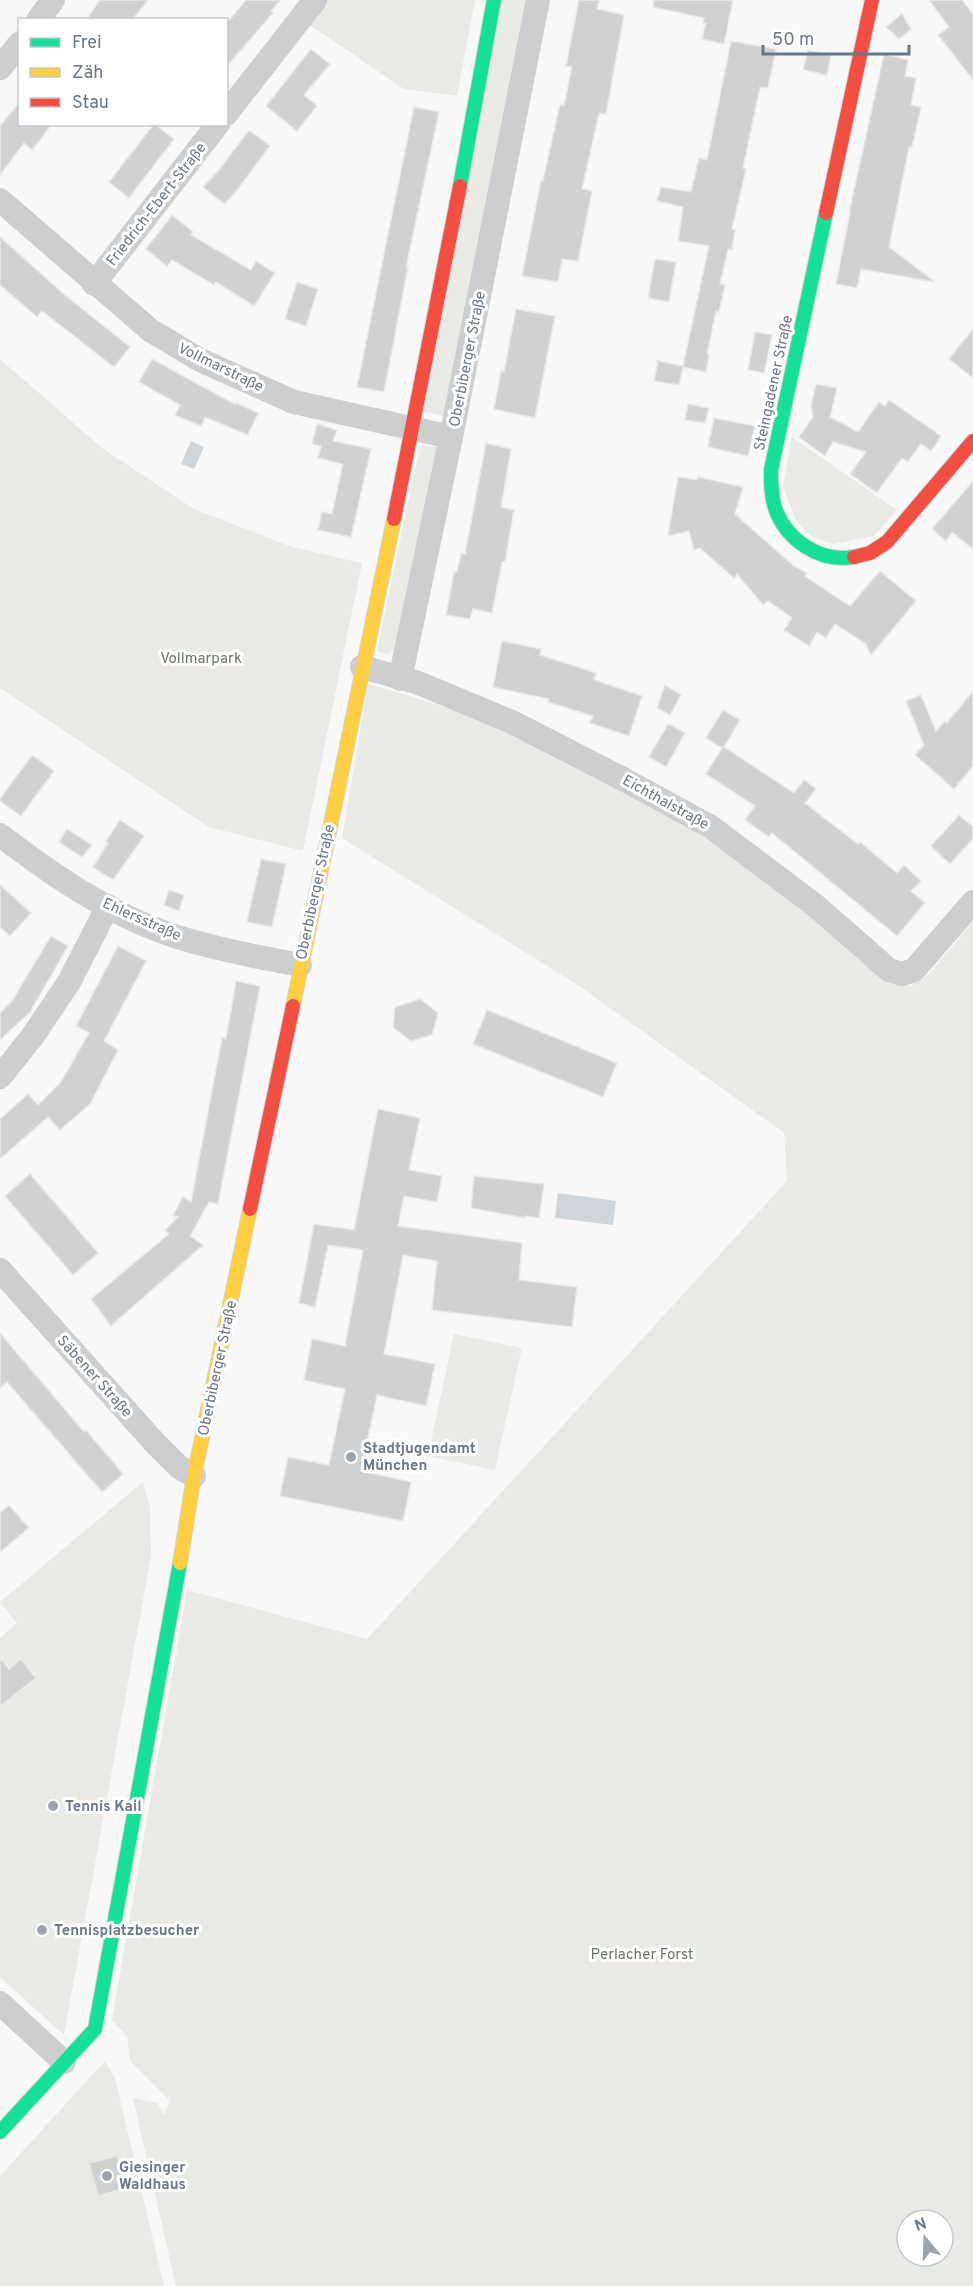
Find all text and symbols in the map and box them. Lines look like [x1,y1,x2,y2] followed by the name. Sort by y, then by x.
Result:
[18,18,228,126] legend
[763,18,908,56] scale bar
[772,29,814,52] text: 50 m
[72,32,102,55] text: Frei
[72,62,103,85] text: Zäh
[72,92,109,115] text: Stau
[103,139,211,270] street label: Friedrich-Ebert-Straße
[446,290,491,429] street label: Oberbiberger Straße
[751,314,798,453] street label: Steingadener Straße
[174,339,266,397] street label: Vollmarstraße
[160,650,242,669] park label: Vollmarpark
[619,772,712,835] street label: Eichthalstraße
[293,823,340,962] street label: Oberbiberger Straße
[99,895,184,946] street label: Ehlersstraße
[195,1299,242,1438] street label: Oberbiberger Straße
[52,1332,136,1422] street label: Säbener Straße
[363,1440,476,1476] place label: Stadtjugendamt München
[344,1450,358,1464] marker: Stadtjugendamt München
[65,1798,142,1817] place label: Tennis Kail
[46,1799,60,1813] marker: Tennis Kail
[54,1922,200,1941] place label: Tennisplatzbesucher
[35,1923,49,1937] marker: Tennisplatzbesucher
[590,1946,694,1965] park label: Perlacher Forst
[119,2159,186,2195] place label: Giesinger Waldhaus
[100,2169,114,2183] marker: Giesinger Waldhaus
[895,2208,955,2268] north arrow
[912,2214,929,2237] text: N

